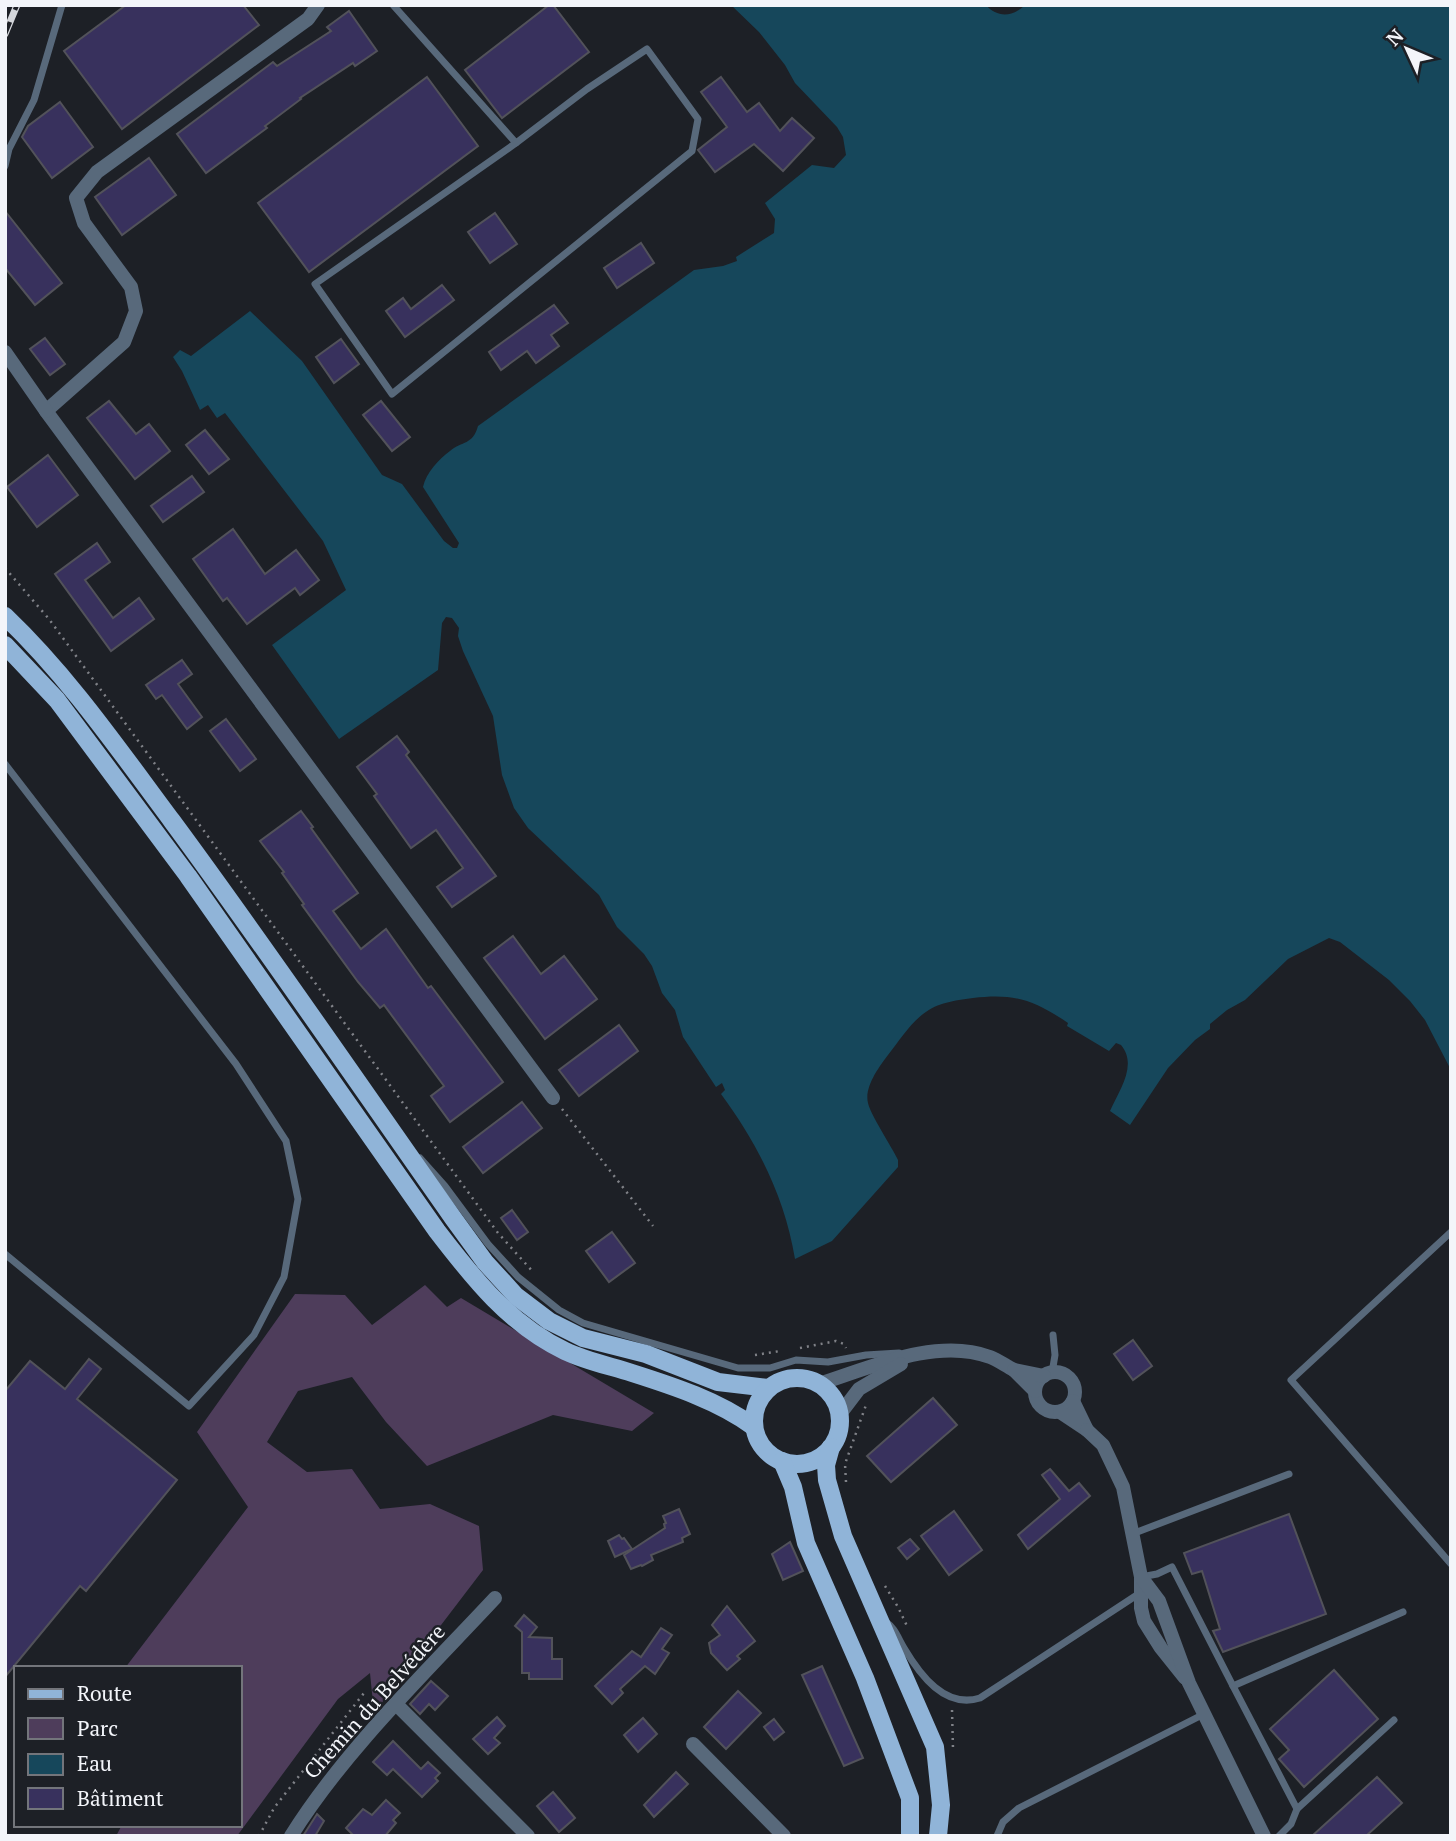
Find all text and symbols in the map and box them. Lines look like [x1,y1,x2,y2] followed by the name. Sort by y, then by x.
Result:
[1372,14,1442,84] north arrow
[1380,23,1409,51] text: N
[297,1618,451,1784] street label: Chemin du Belvédère
[14,1666,242,1827] legend
[77,1679,132,1707] text: Route
[77,1714,118,1742] text: Parc
[77,1749,112,1777] text: Eau
[77,1784,164,1812] text: Bâtiment

